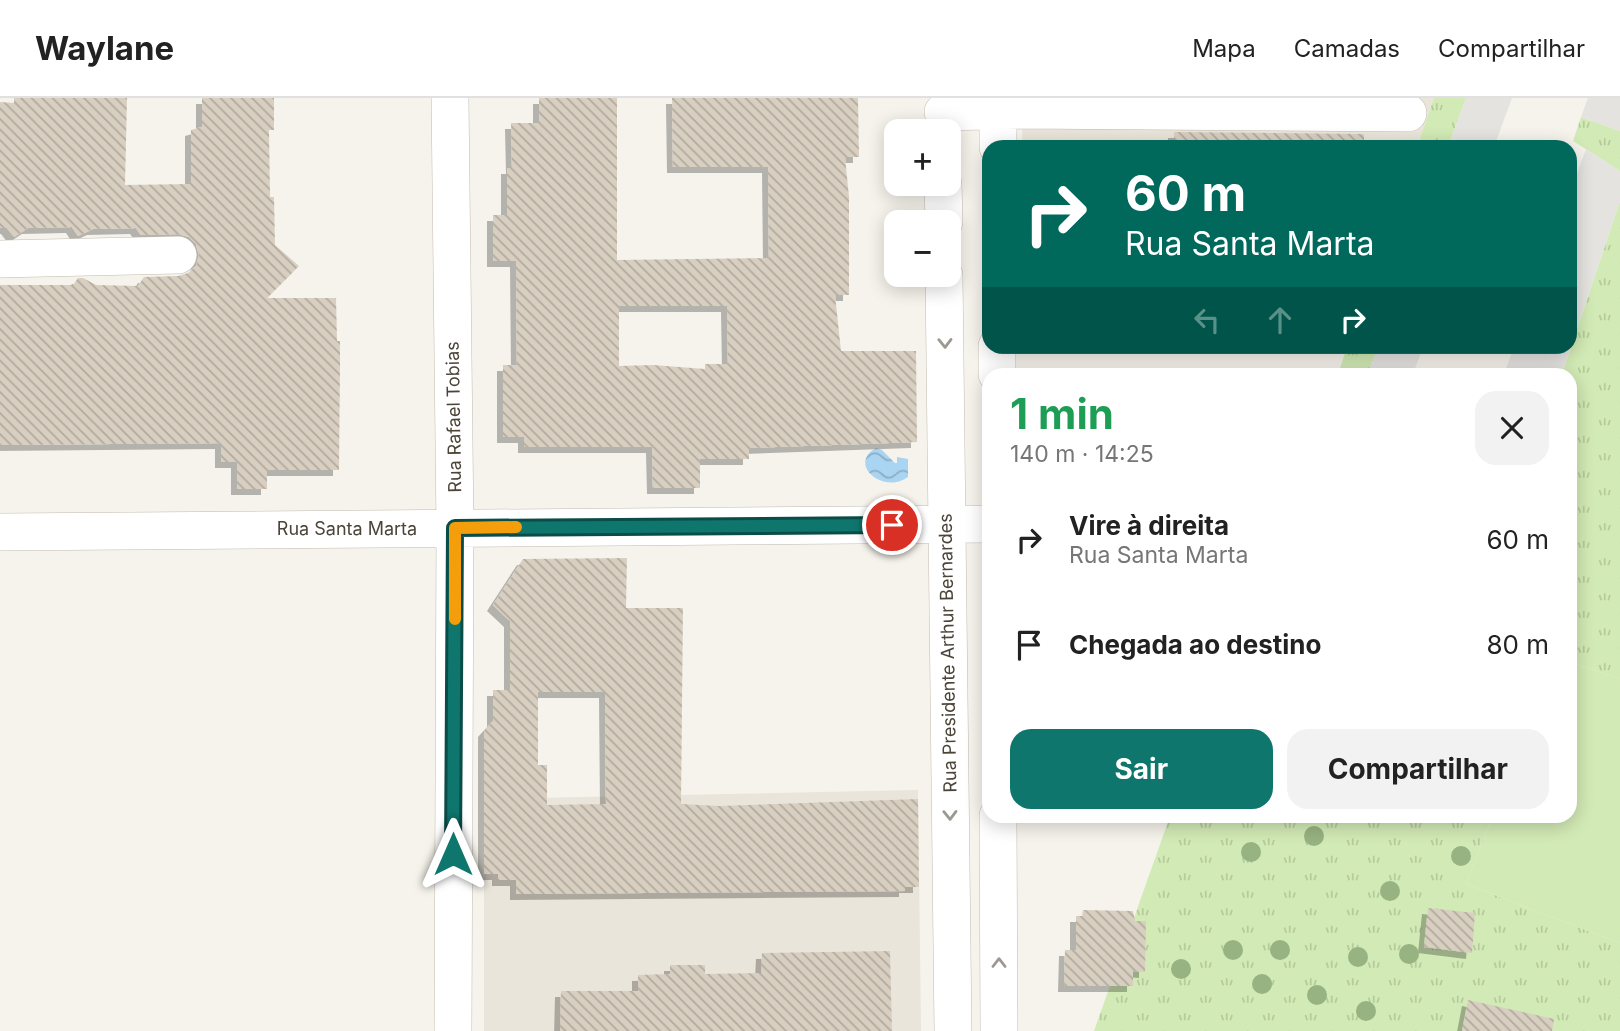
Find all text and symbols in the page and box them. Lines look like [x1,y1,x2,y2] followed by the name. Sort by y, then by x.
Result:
[35,28,174,68] text: Waylane
[1192,34,1256,63] text: Mapa
[1294,34,1400,63] text: Camadas
[1438,34,1585,63] text: Compartilhar
[884,119,961,287] map controls
[884,119,961,196] button: +
[1125,164,1246,223] text: 60 m
[1010,168,1101,259] icon: right
[884,210,961,287] button: −
[1125,224,1375,263] text: Rua Santa Marta
[1188,301,1226,339] icon: left
[1261,301,1299,339] icon: ahead
[1334,301,1372,339] icon: right
[937,338,953,349] one-way arrow
[442,341,465,493] street label: Rua Rafael Tobias
[1010,388,1114,439] text: 1 min
[1475,391,1549,465] button: close
[1010,440,1154,468] text: 140 m · 14:25
[862,495,922,555] pin
[873,506,911,544] icon: arrive
[1069,510,1229,541] text: Vire à direita
[935,513,960,793] street label: Rua Presidente Arthur Bernardes
[277,518,417,539] street label: Rua Santa Marta
[1010,521,1048,559] icon: right
[1486,524,1549,555] text: 60 m
[1069,541,1248,569] text: Rua Santa Marta
[1010,626,1048,664] icon: arrive
[1069,629,1321,660] text: Chegada ao destino
[1486,629,1549,660] text: 80 m
[1010,729,1273,809] button: Sair
[1287,729,1549,809] button: Compartilhar
[942,811,958,821] one-way arrow
[416,817,490,891] position arrow
[991,957,1007,968] one-way arrow

